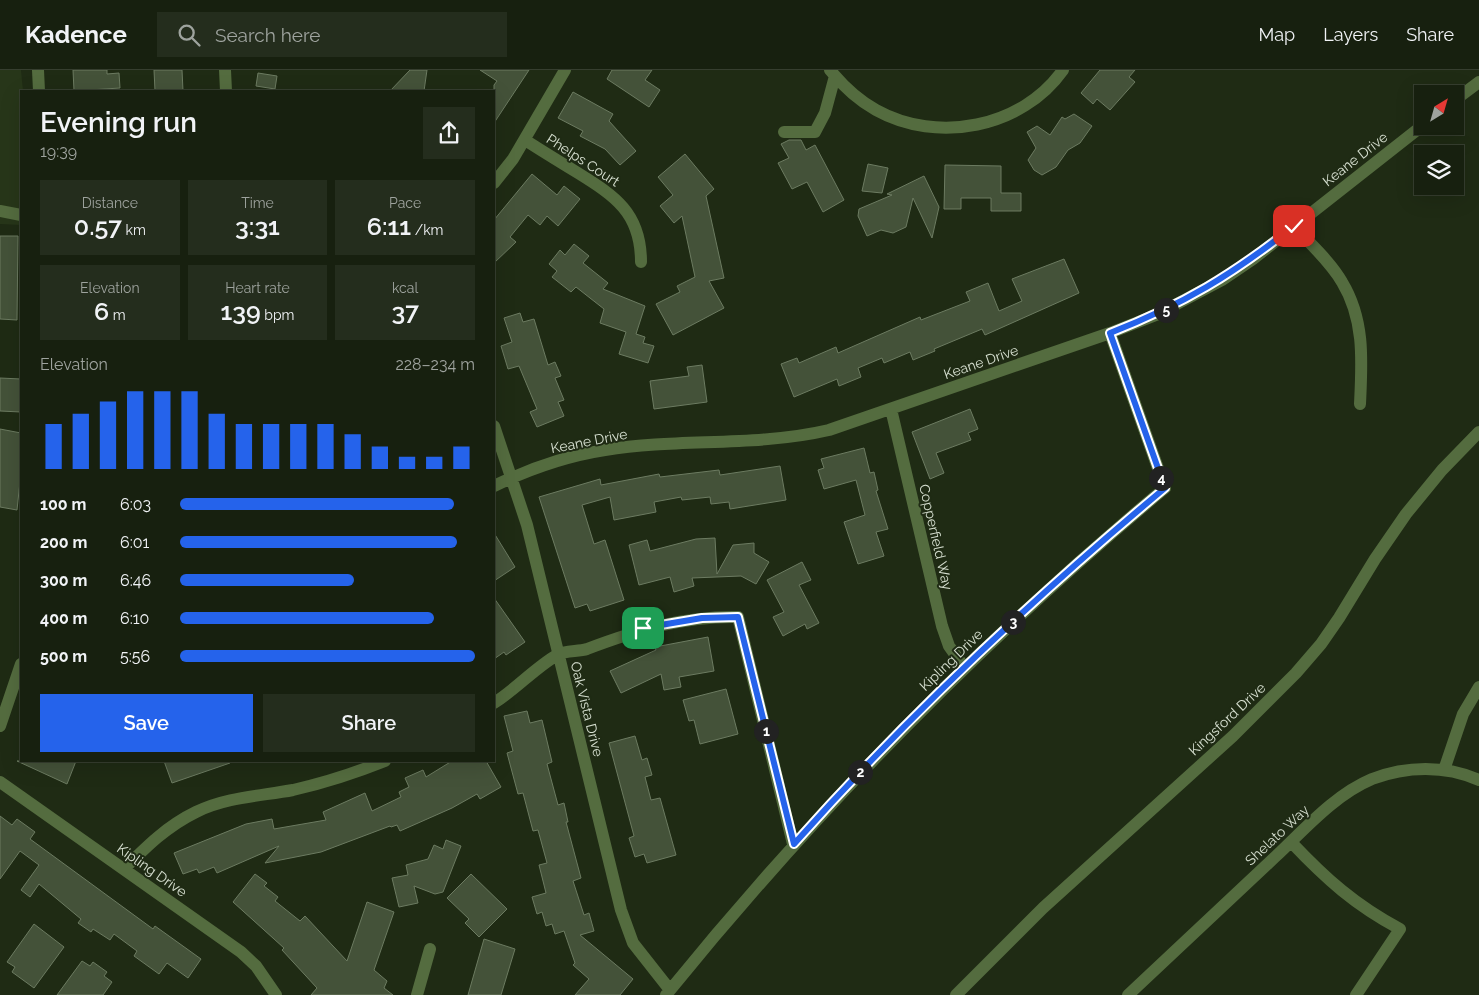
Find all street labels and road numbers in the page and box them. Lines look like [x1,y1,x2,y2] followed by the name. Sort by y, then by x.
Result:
[1319,129,1391,189] street label: Keane Drive
[544,130,623,190] street label: Phelps Court
[942,342,1020,382] street label: Keane Drive
[549,426,629,456] street label: Keane Drive
[916,483,956,592] street label: Copperfield Way
[916,626,986,694] street label: Kipling Drive
[567,660,607,758] street label: Oak Vista Drive
[1185,679,1269,759] street label: Kingsford Drive
[1242,801,1312,869] street label: Shelato Way
[114,840,190,900] street label: Kipling Drive

